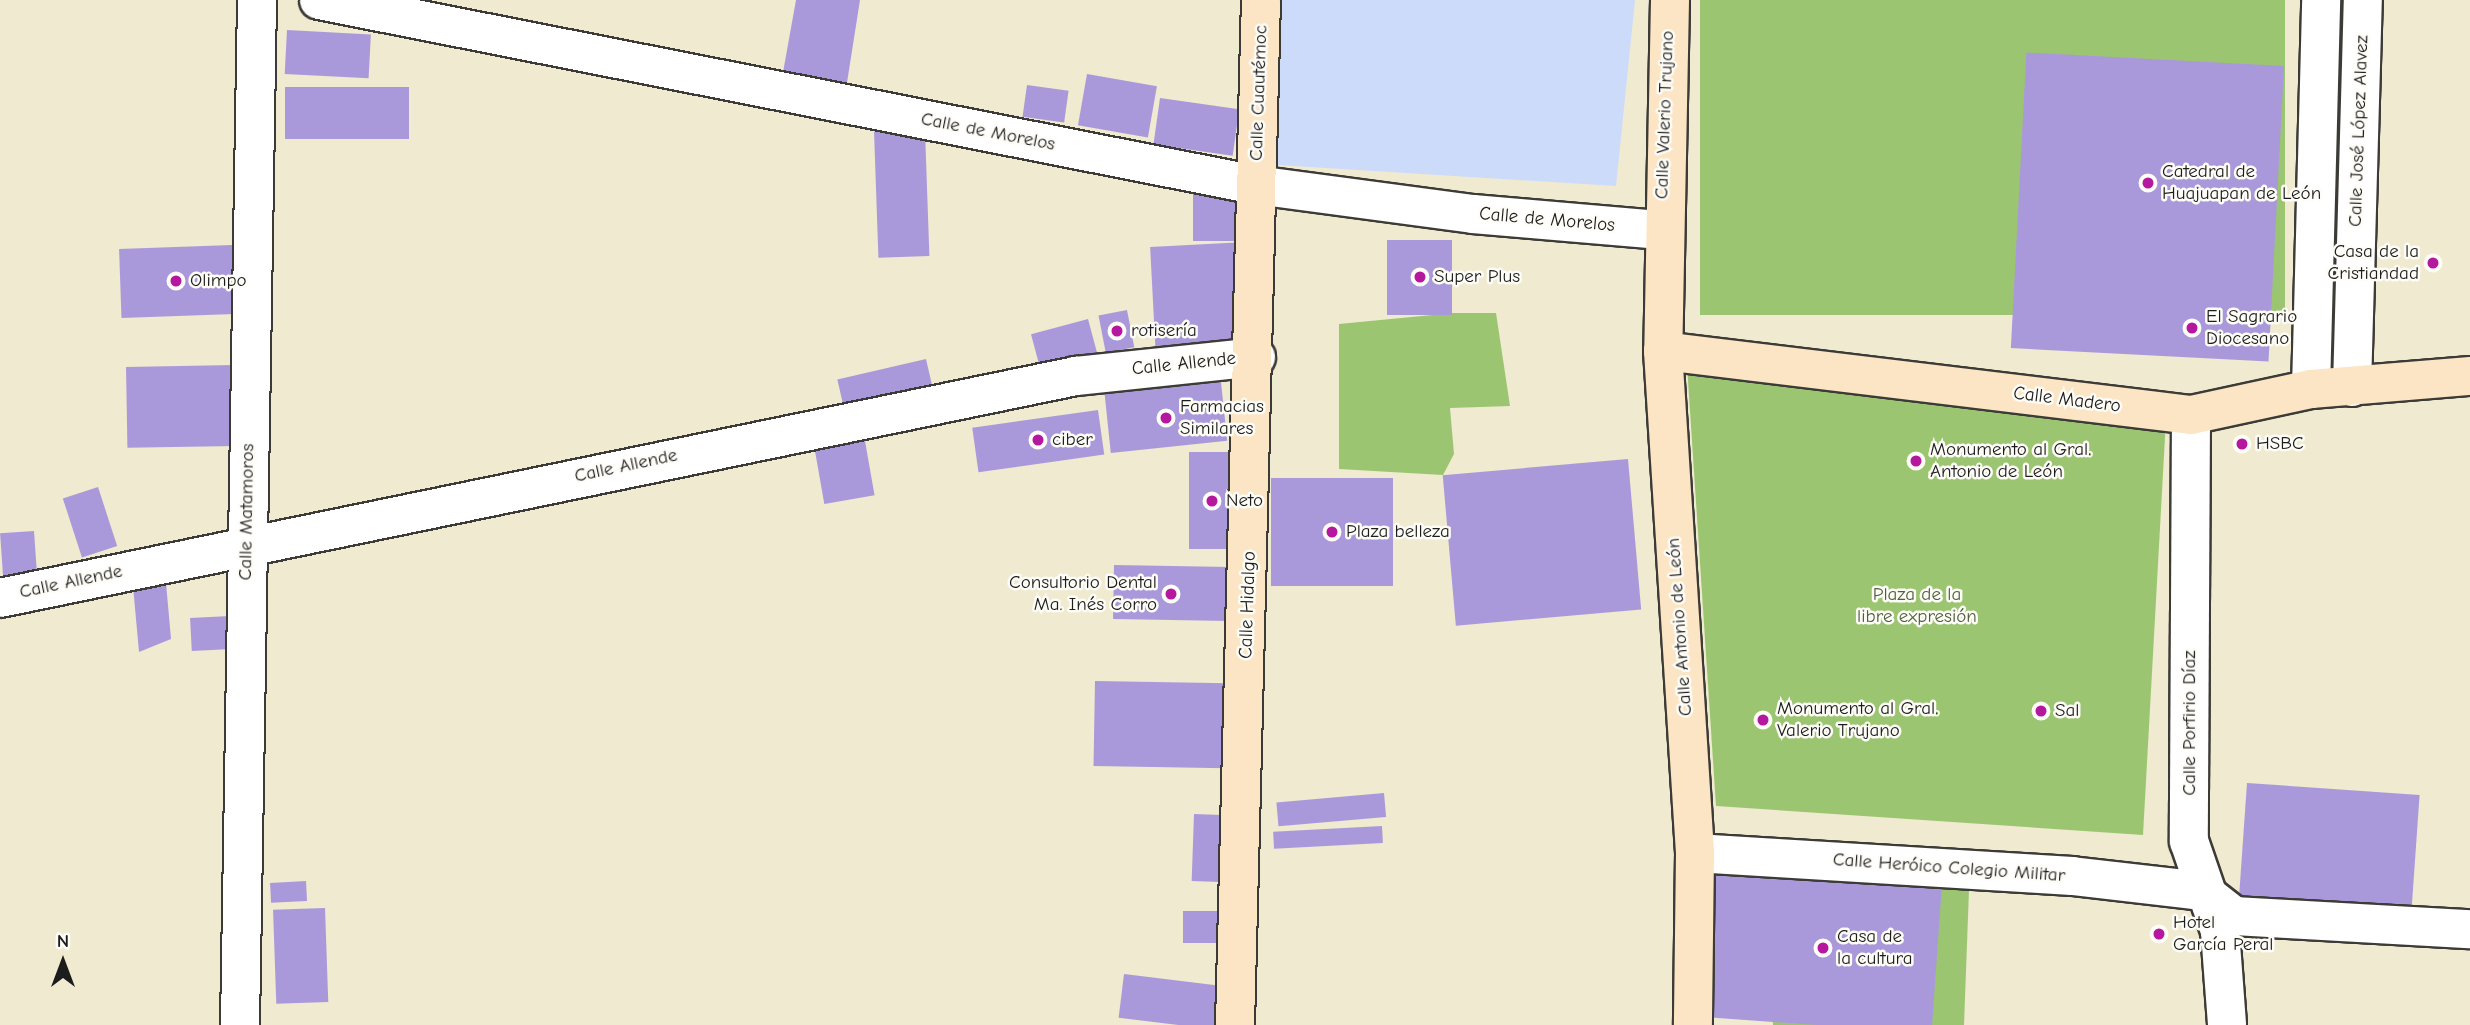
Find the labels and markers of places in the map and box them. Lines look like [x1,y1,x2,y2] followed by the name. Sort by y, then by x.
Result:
[2162,161,2321,205] place label: Catedral de Huajuapan de León
[2140,175,2156,191] marker: Catedral de Huajuapan de León
[2328,241,2419,285] place label: Casa de la Cristiandad
[2425,255,2441,271] marker: Casa de la Cristiandad
[1434,266,1520,288] place label: Super Plus
[1412,269,1428,285] marker: Super Plus
[190,270,247,292] place label: Olimpo
[168,273,184,289] marker: Olimpo
[2206,306,2297,350] place label: El Sagrario Diocesano
[1131,320,1197,342] place label: rotisería
[2184,320,2200,336] marker: El Sagrario Diocesano
[1109,323,1125,339] marker: rotisería
[1180,396,1264,440] place label: Farmacias Similares
[1158,410,1174,426] marker: Farmacias Similares
[1052,429,1093,451] place label: ciber
[1030,432,1046,448] marker: ciber
[2256,433,2304,455] place label: HSBC
[2234,436,2250,452] marker: HSBC
[1930,439,2091,483] place label: Monumento al Gral. Antonio de León
[1908,453,1924,469] marker: Monumento al Gral. Antonio de León
[1226,490,1263,512] place label: Neto
[1204,493,1220,509] marker: Neto
[1346,521,1450,543] place label: Plaza belleza
[1324,524,1340,540] marker: Plaza belleza
[1009,572,1157,616] place label: Consultorio Dental Ma. Inés Corro
[1163,586,1179,602] marker: Consultorio Dental Ma. Inés Corro
[1777,698,1938,742] place label: Monumento al Gral. Valerio Trujano
[2055,700,2079,722] place label: Sal
[2033,703,2049,719] marker: Sal
[1755,712,1771,728] marker: Monumento al Gral. Valerio Trujano
[2173,912,2274,956] place label: Hotel García Peral
[1837,926,1912,970] place label: Casa de la cultura
[2151,926,2167,942] marker: Hotel García Peral
[1815,940,1831,956] marker: Casa de la cultura

